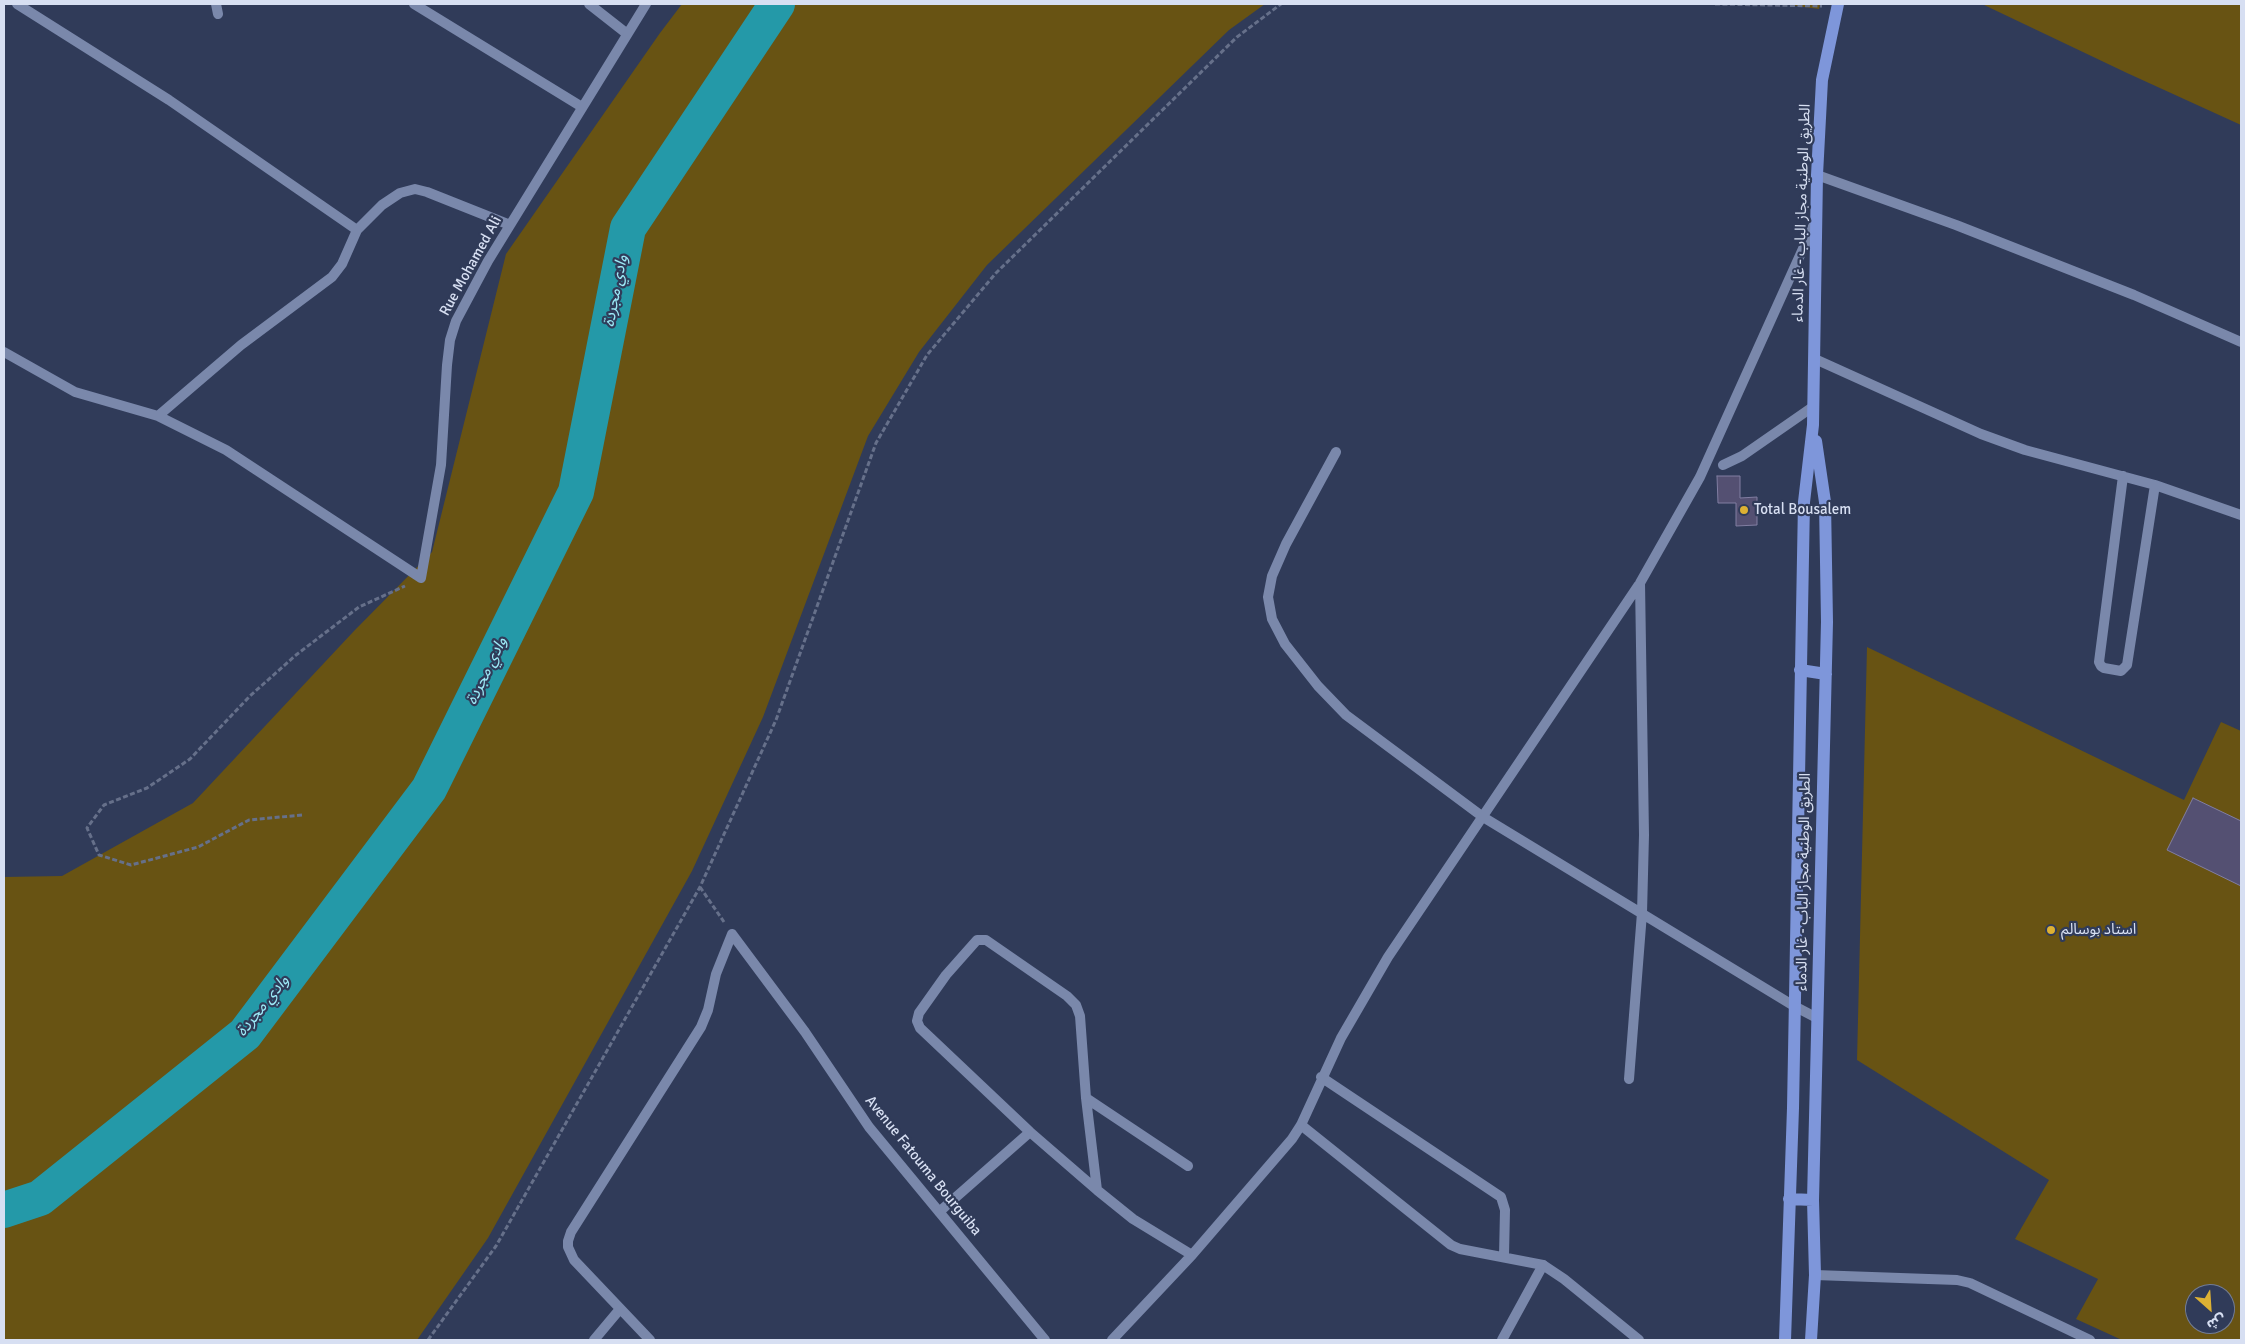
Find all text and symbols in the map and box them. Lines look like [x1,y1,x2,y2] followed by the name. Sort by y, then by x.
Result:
[1789,104,1815,322] street label: الطريق الوطنية مجاز الباب - غار الدماء
[436,213,506,319] street label: Rue Mohamed Ali
[600,253,632,329] water label: وادي مجردة
[1754,501,1851,519] place label: Total Bousalem
[1738,504,1750,516] marker: Total Bousalem
[462,634,512,708] water label: وادي مجردة
[1793,773,1815,991] street label: الطريق الوطنية مجاز الباب - غار الدماء
[2061,921,2136,939] place label: استاد بوسالم
[2045,924,2057,936] marker: استاد بوسالم
[233,972,293,1040] water label: وادي مجردة
[861,1092,985,1240] street label: Avenue Fatouma Bourguiba
[2185,1284,2235,1334] north arrow
[2204,1310,2229,1334] text: ش

